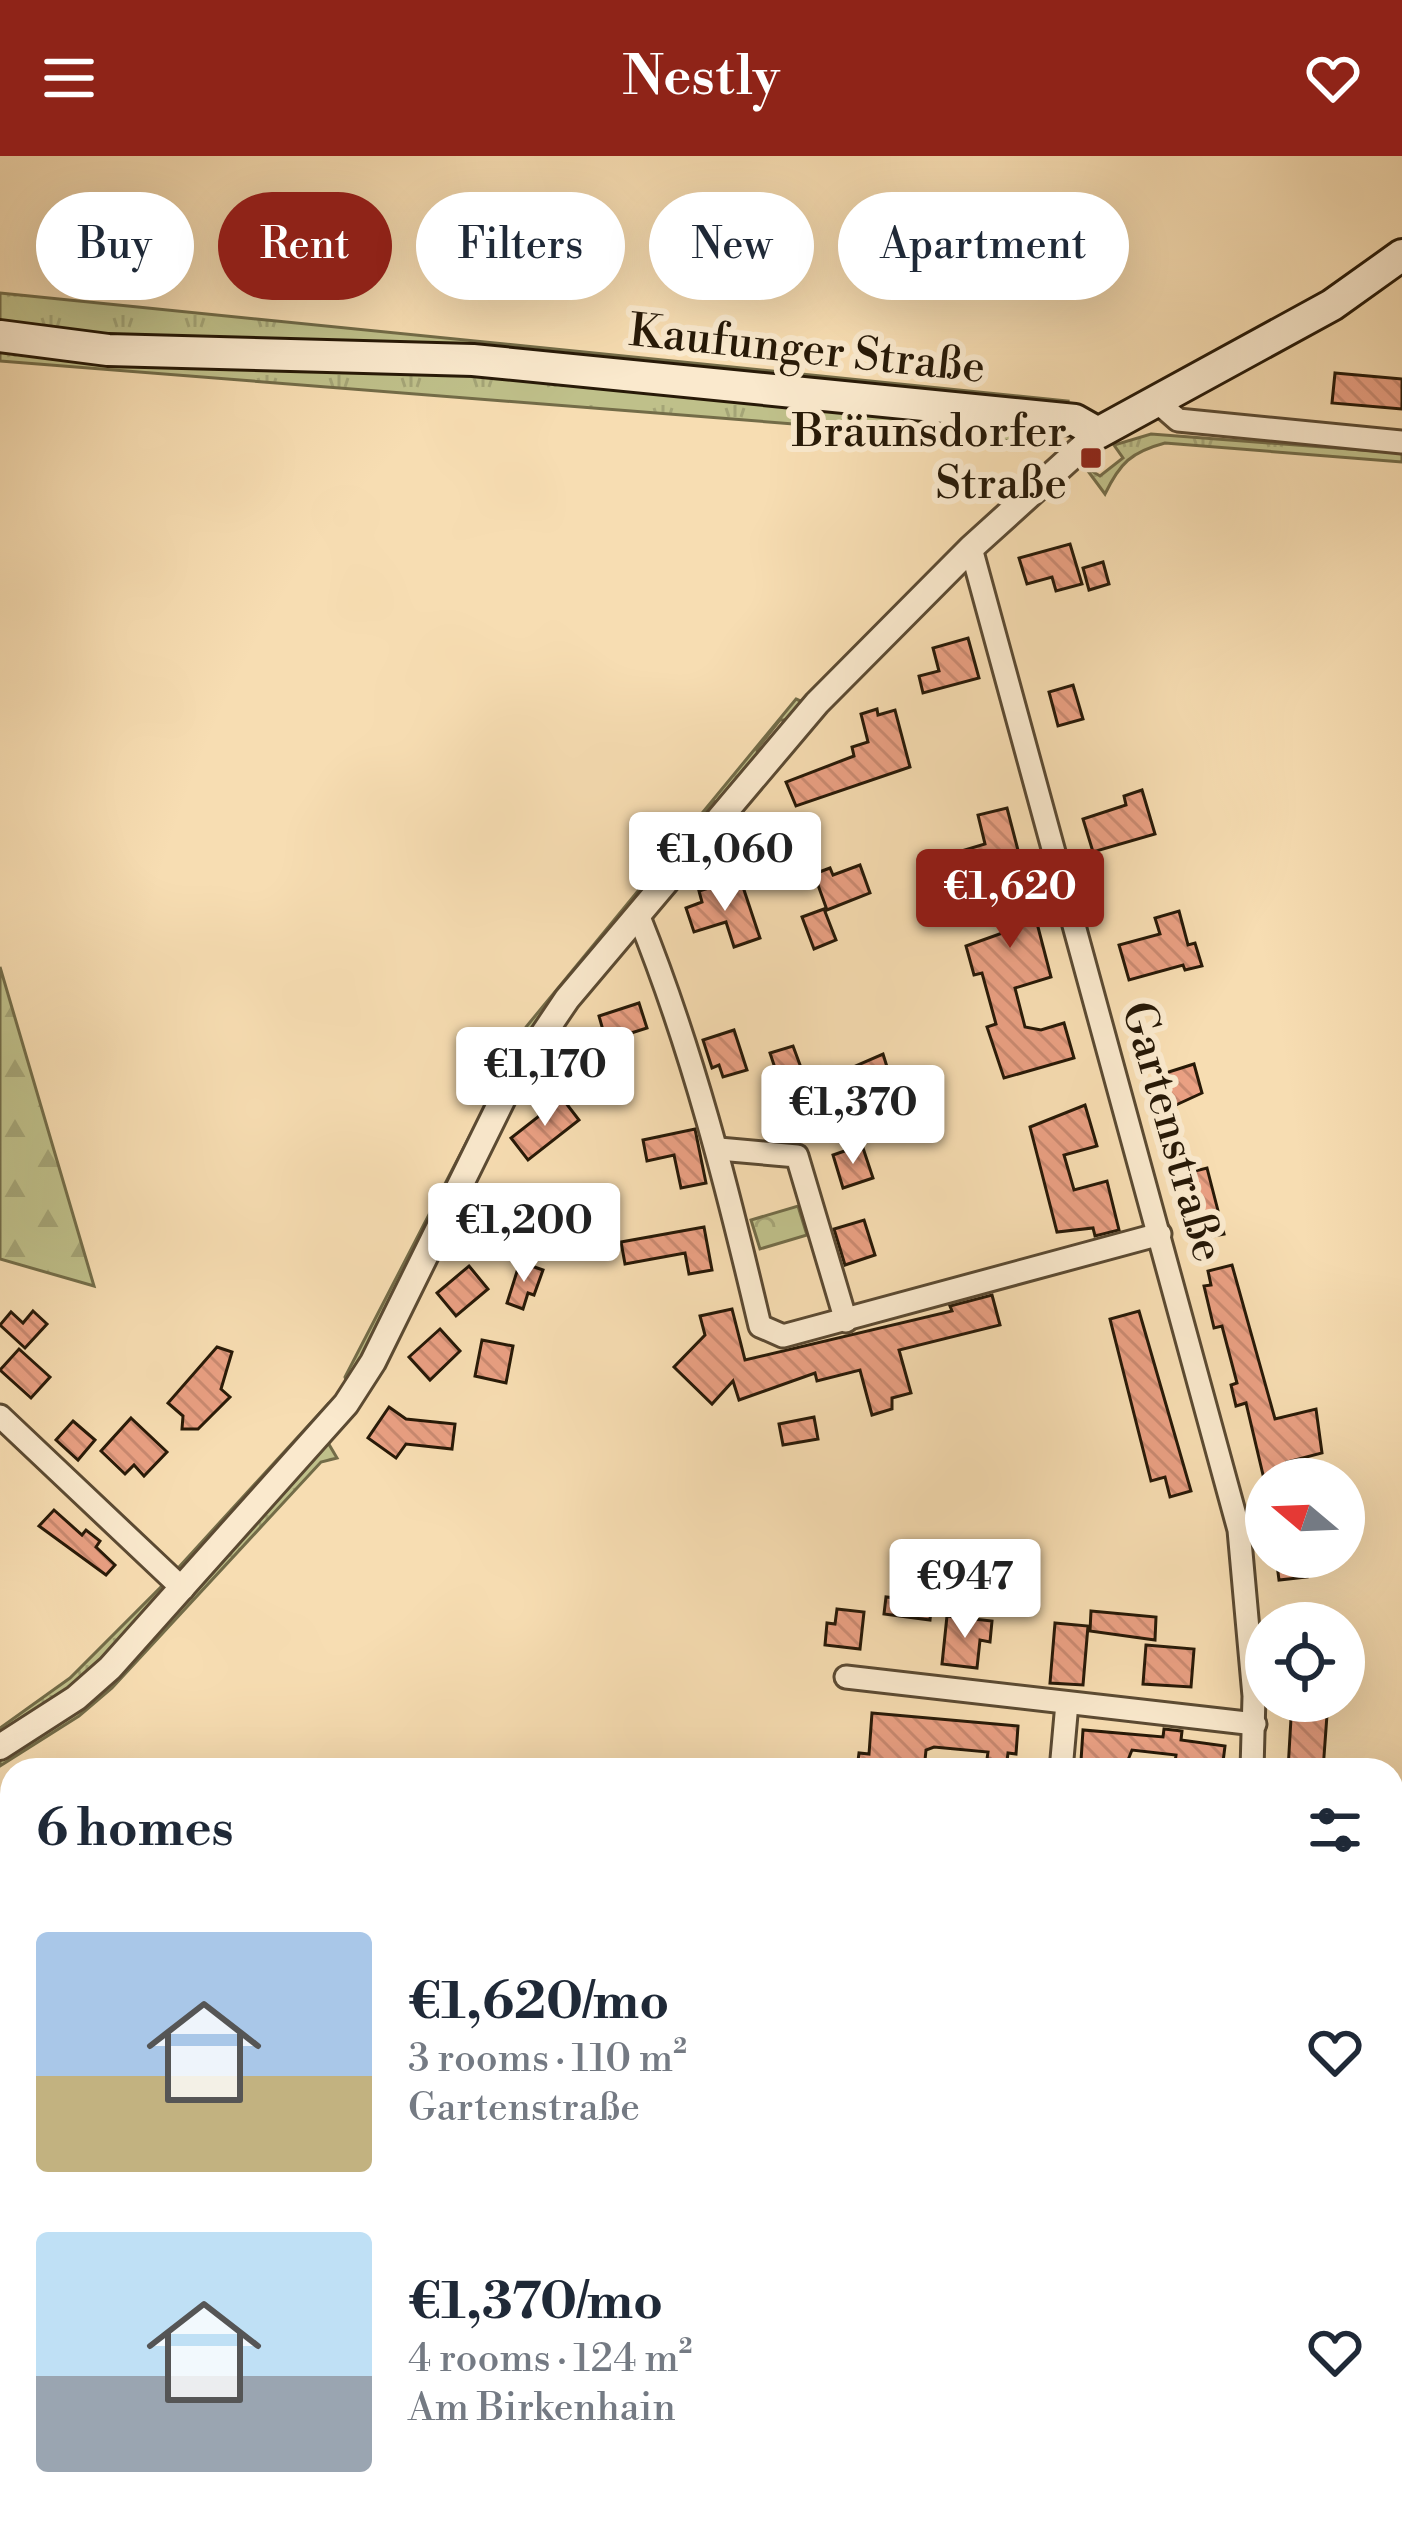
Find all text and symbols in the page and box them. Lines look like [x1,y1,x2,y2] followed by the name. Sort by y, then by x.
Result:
[622,44,780,112] text: Nestly
[36,45,102,111] icon: menu
[1300,45,1366,111] icon: heart
[36,192,194,300] chip: Buy
[218,192,392,300] chip: Rent
[416,192,625,300] chip: Filters
[649,192,814,300] chip: New
[838,192,1129,300] chip: Apartment
[626,303,988,397] street label: Kaufunger Straße
[791,404,1067,513] place label: Bräunsdorfer Straße
[1078,445,1104,471] marker: Bräunsdorfer Straße
[627,812,823,914] pin: €1,060
[656,826,794,875] text: €1,060
[912,849,1108,951] pin: €1,620
[943,863,1077,912] text: €1,620
[1108,995,1236,1269] street label: Gartenstraße
[447,1027,643,1129] pin: €1,170
[483,1041,607,1090] text: €1,170
[755,1065,951,1167] pin: €1,370
[788,1079,918,1128] text: €1,370
[426,1183,622,1285] pin: €1,200
[455,1197,593,1246] text: €1,200
[1245,1458,1365,1578] north arrow
[1245,1458,1365,1722] map controls
[894,1539,1036,1641] pin: €947
[917,1553,1013,1602] text: €947
[1245,1602,1365,1722] button: locate
[1302,1797,1368,1863] icon: filters
[36,1798,234,1862] text: 6 homes
[408,1971,669,2035] text: €1,620/mo
[132,1980,276,2124] icon: home
[1302,2019,1368,2085] icon: heart
[408,2035,687,2084] text: 3 rooms · 110 m²
[408,2084,640,2133] text: Gartenstraße
[408,2271,663,2335] text: €1,370/mo
[132,2280,276,2424] icon: home
[1302,2319,1368,2385] icon: heart
[408,2335,692,2384] text: 4 rooms · 124 m²
[408,2384,676,2433] text: Am Birkenhain

